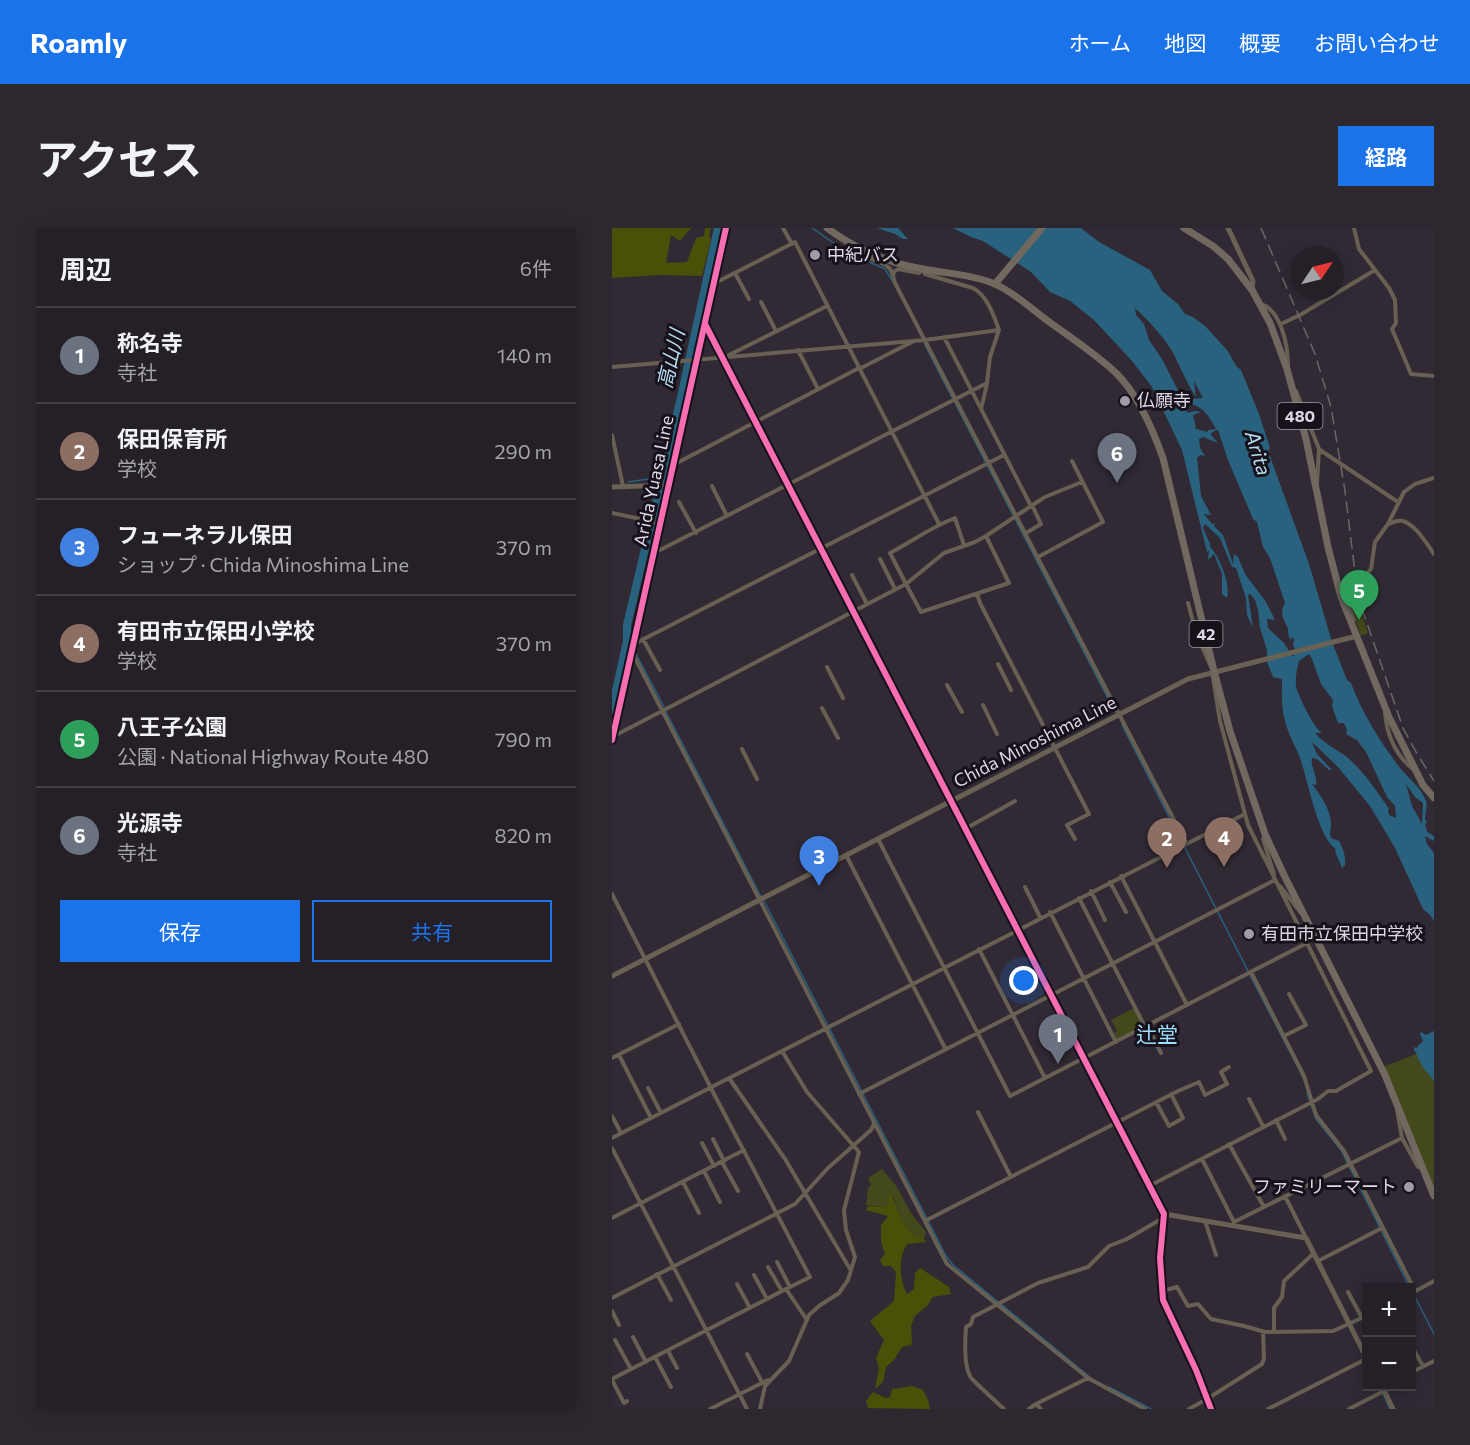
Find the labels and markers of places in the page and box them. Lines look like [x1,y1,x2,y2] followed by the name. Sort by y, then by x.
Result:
[827,243,899,265] place label: 中紀バス
[808,248,822,262] marker: 中紀バス
[1137,389,1191,411] place label: 仏願寺
[1118,394,1132,408] marker: 仏願寺
[1098,434,1136,483] pin: 6
[1340,570,1378,620] pin: 5
[1148,818,1186,868] pin: 2
[1204,818,1244,867] pin: 4
[800,836,838,886] pin: 3
[1261,922,1423,944] place label: 有田市立保田中学校
[1242,927,1256,941] marker: 有田市立保田中学校
[1038,1014,1078,1064] pin: 1
[1253,1175,1397,1197] place label: ファミリーマート
[1402,1180,1416,1194] marker: ファミリーマート

